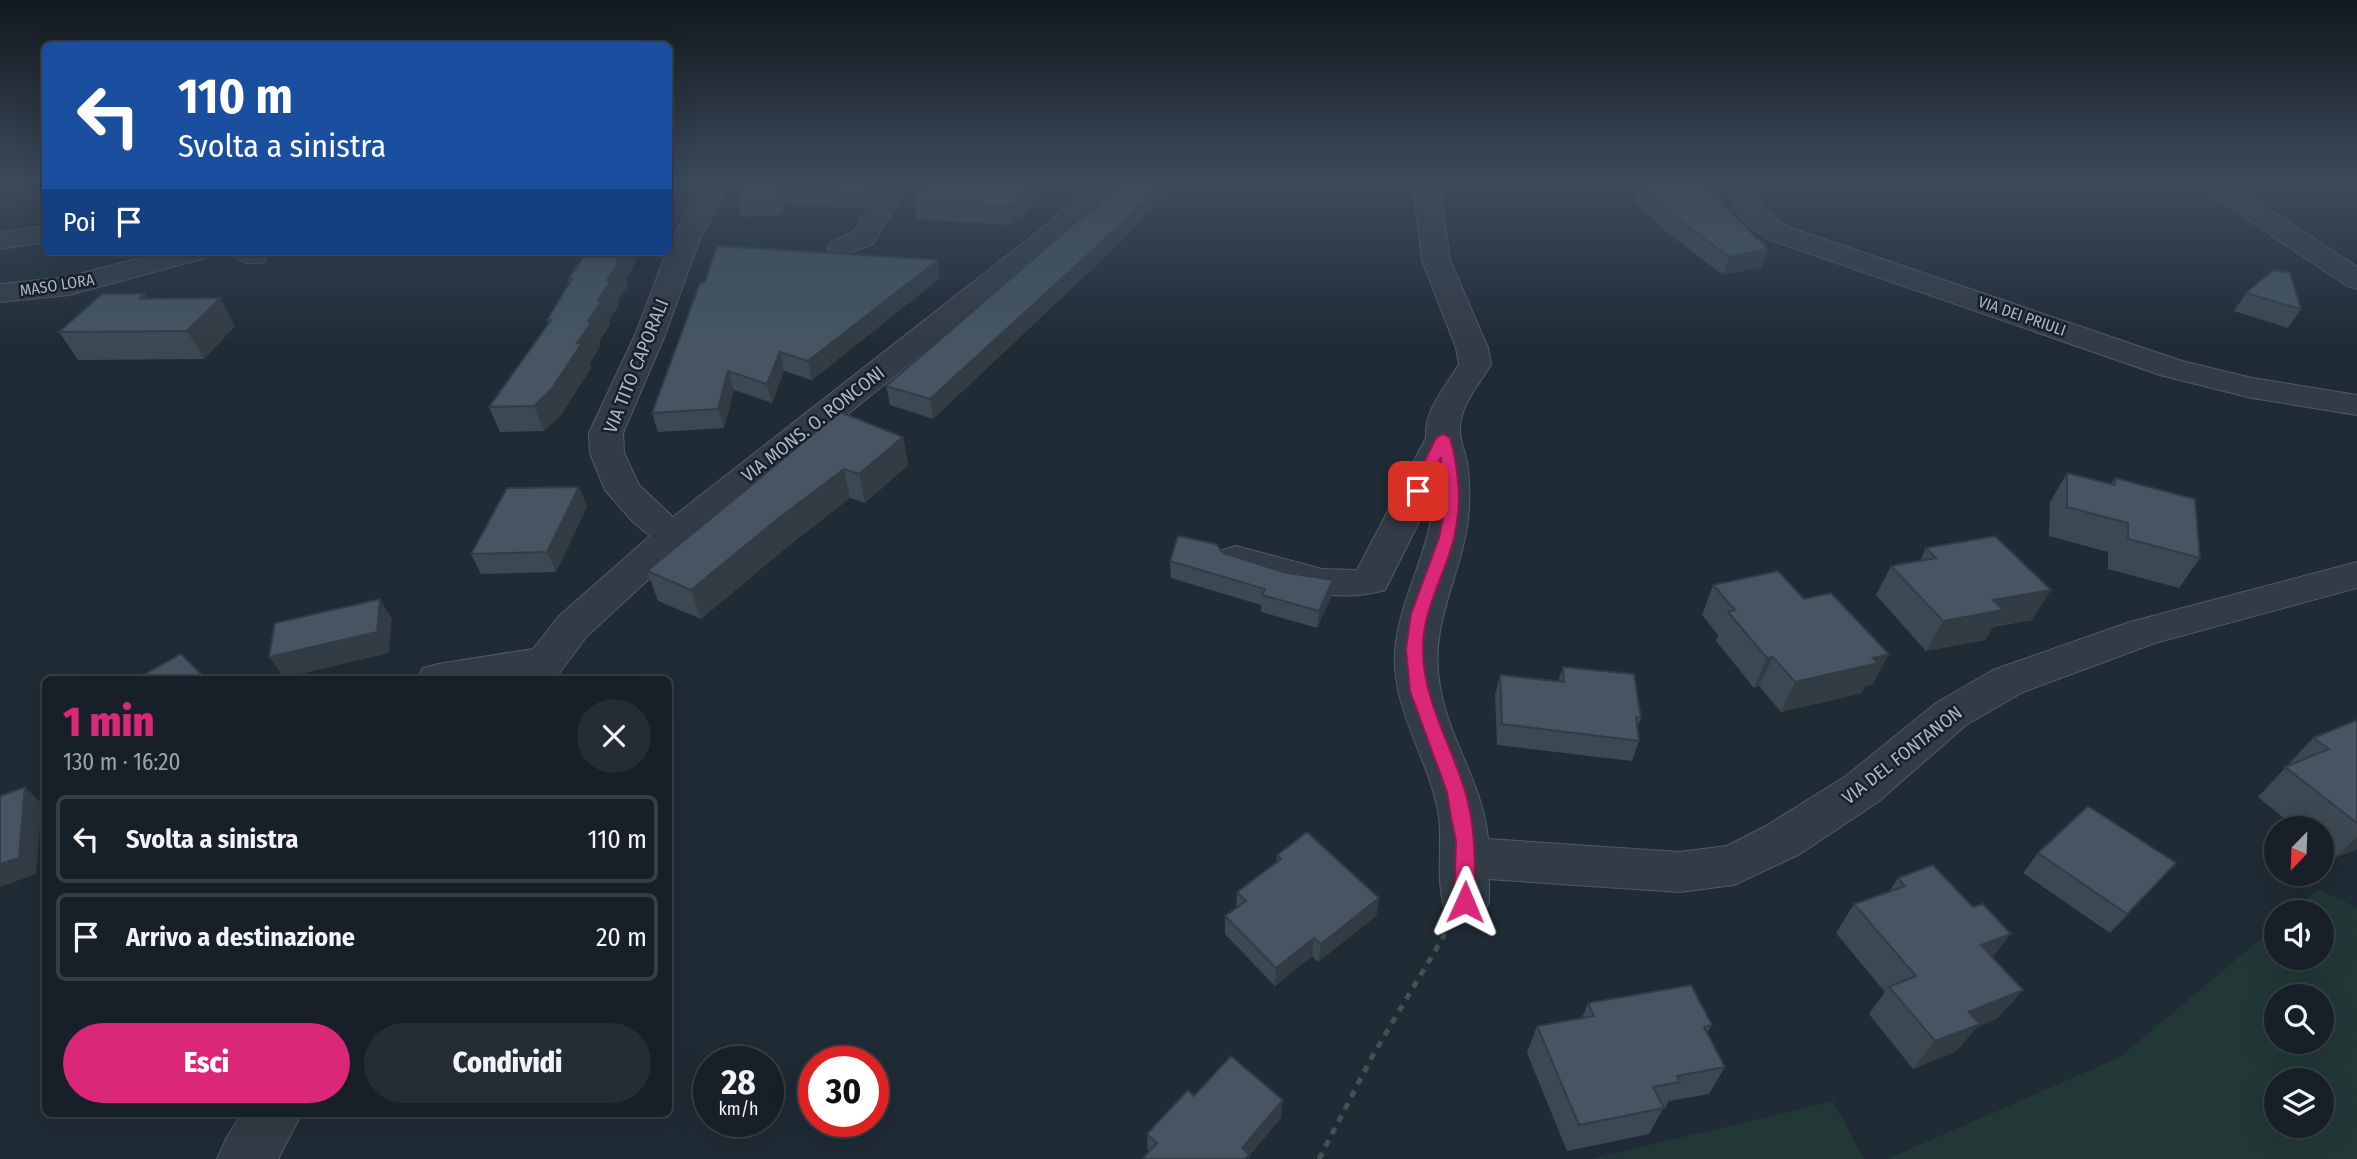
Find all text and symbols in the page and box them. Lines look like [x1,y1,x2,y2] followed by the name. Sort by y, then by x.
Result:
[178,67,293,126] text: 110 m
[63,70,154,161] icon: left
[178,127,386,165] text: Svolta a sinistra
[110,203,148,241] icon: arrive
[63,207,96,238] text: Poi
[18,270,96,300] street label: MASO LORA
[1976,292,2068,340] street label: VIA DEI PRIULI
[599,296,673,436] street label: VIA TITO CAPORALI
[737,361,889,487] street label: VIA MONS. O. RONCONI
[1388,461,1448,521] pin
[1399,472,1437,510] icon: arrive
[63,697,154,747] text: 1 min
[577,699,651,773] button: close
[1837,701,1967,809] street label: VIA DEL FONTANON
[63,748,180,776] text: 130 m · 16:20
[2264,816,2334,886] north arrow
[2264,816,2334,1138] map controls
[67,820,105,858] icon: left
[126,824,298,855] text: Svolta a sinistra
[587,824,647,855] text: 110 m
[1428,865,1502,939] position arrow
[2264,900,2334,970] button: sound
[67,918,105,956] icon: arrive
[126,922,355,953] text: Arrivo a destinazione
[596,922,647,953] text: 20 m
[2264,984,2334,1054] button: search
[63,1023,350,1103] button: Esci
[364,1023,651,1103] button: Condividi
[798,1046,889,1137] speed limit sign: 30
[721,1061,756,1103] text: 28
[2264,1068,2334,1138] button: layers
[718,1098,759,1120] text: km/h

